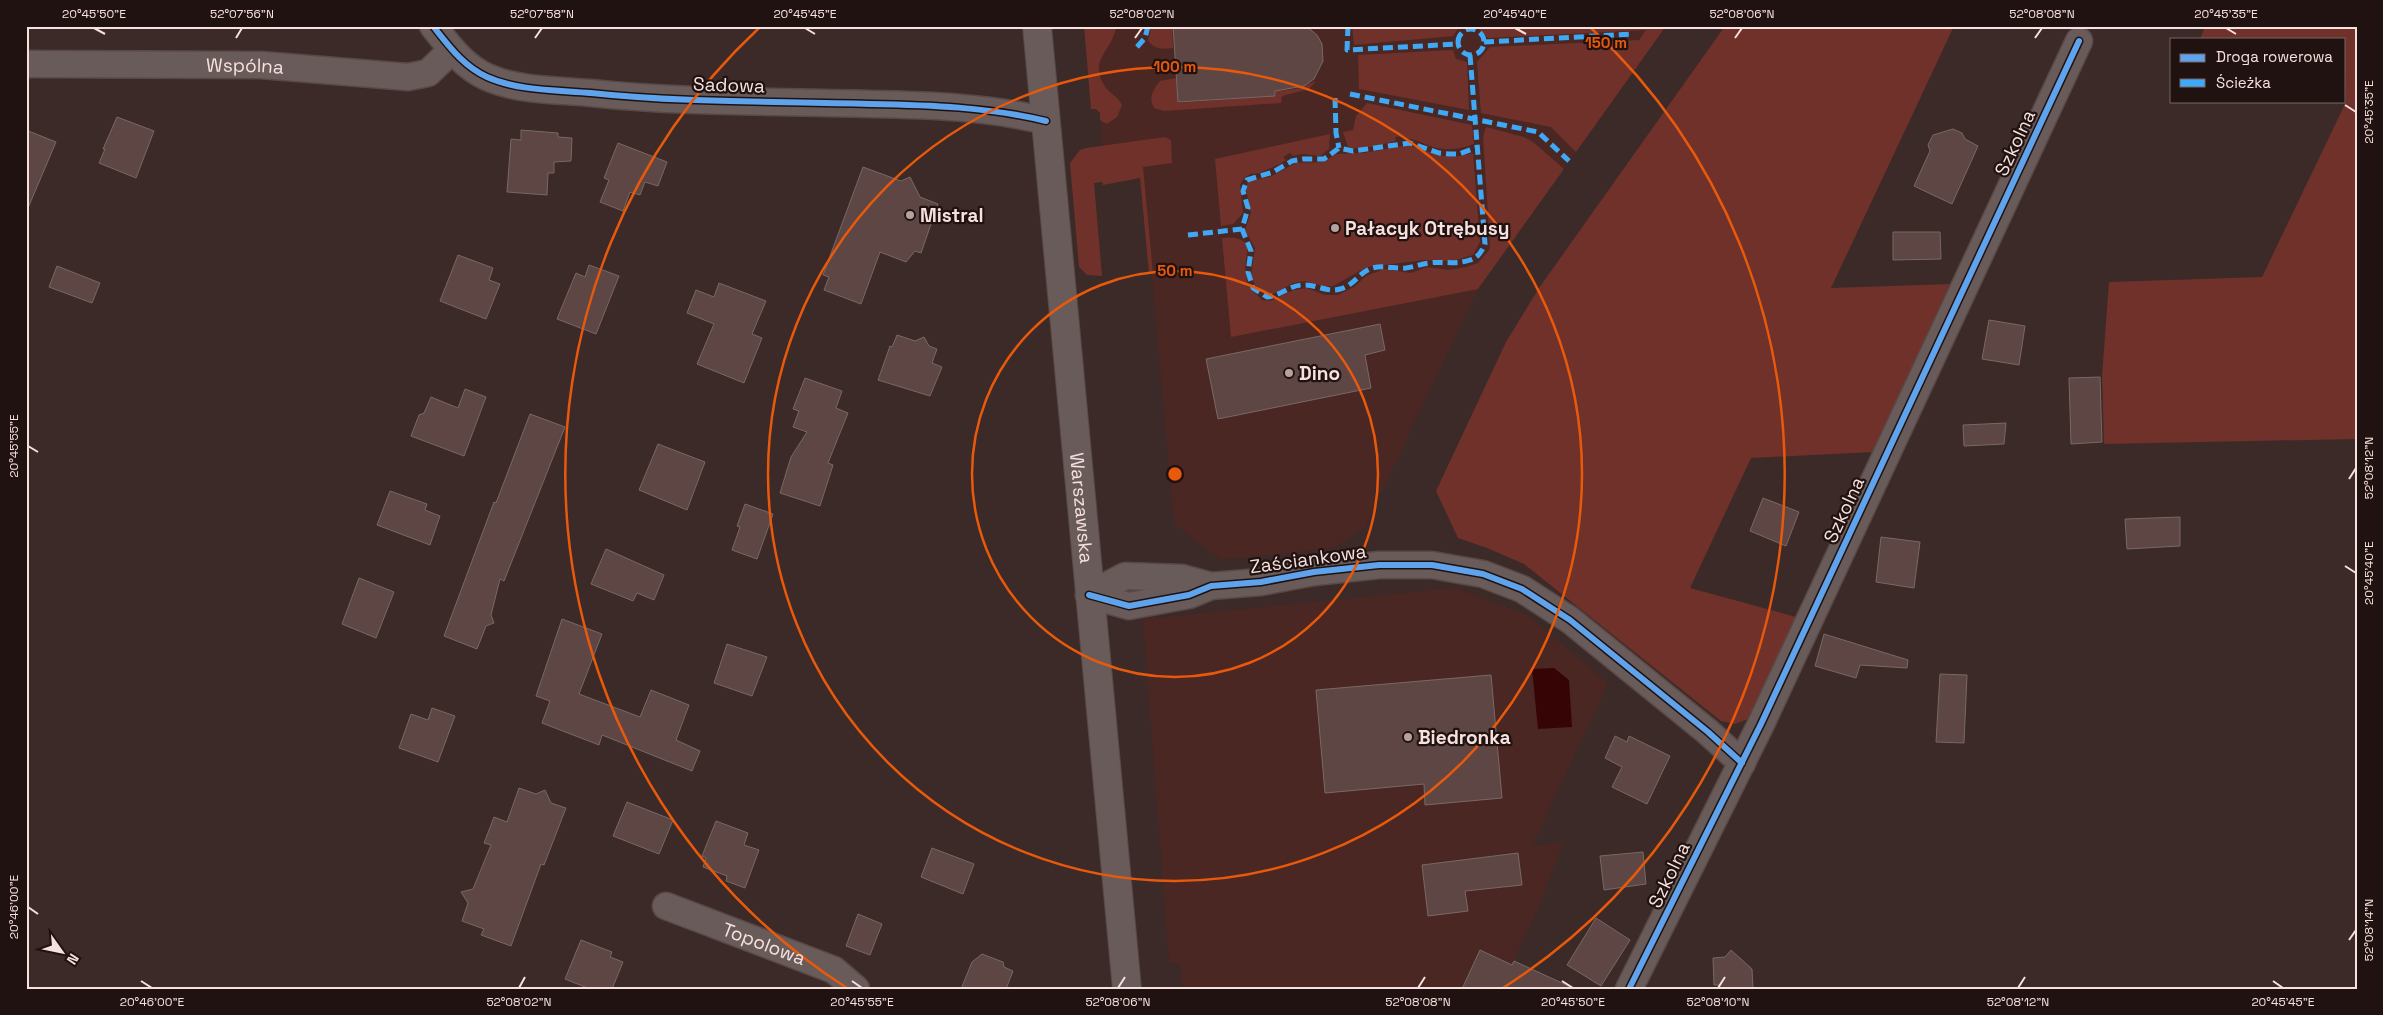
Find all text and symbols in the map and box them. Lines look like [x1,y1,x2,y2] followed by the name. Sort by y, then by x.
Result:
[62,6,126,22] text: 20°45'50"E
[210,6,274,22] text: 52°07'56"N
[510,6,574,22] text: 52°07'58"N
[773,6,837,22] text: 20°45'45"E
[1109,6,1175,22] text: 52°08'02"N
[1483,6,1547,22] text: 20°45'40"E
[1709,6,1775,22] text: 52°08'06"N
[2009,6,2075,22] text: 52°08'08"N
[2194,6,2258,22] text: 20°45'35"E
[1585,33,1627,52] text: 150 m
[2170,38,2346,102] legend
[2216,47,2333,66] text: Droga rowerowa
[206,52,285,79] street label: Wspólna
[1154,57,1196,76] text: 100 m
[693,71,766,99] street label: Sadowa
[2216,73,2271,92] text: Ścieżka
[2361,80,2377,144] text: 20°45'35"E
[1989,106,2041,180] street label: Szkolna
[920,203,984,228] place label: Mistral
[904,209,916,221] marker: Mistral
[1345,216,1509,241] place label: Pałacyk Otrębusy
[1329,222,1341,234] marker: Pałacyk Otrębusy
[1157,261,1193,280] text: 50 m
[1299,361,1340,386] place label: Dino
[1283,367,1295,379] marker: Dino
[6,414,22,478] text: 20°45'55"E
[2361,437,2377,499] text: 52°08'12"N
[1064,451,1100,564] street label: Warszawska
[1166,465,1184,483] centre of rings
[1818,473,1870,547] street label: Szkolna
[1248,538,1368,580] street label: Zaściankowa
[2361,541,2377,605] text: 20°45'40"E
[1418,725,1511,750] place label: Biedronka
[1402,731,1414,743] marker: Biedronka
[1642,838,1696,912] street label: Szkolna
[6,874,22,939] text: 20°46'00"E
[2361,899,2377,961] text: 52°08'14"N
[719,916,809,971] street label: Topolowa
[38,928,88,978] north arrow
[63,950,83,968] text: N
[120,994,185,1010] text: 20°46'00"E
[486,994,552,1010] text: 52°08'02"N
[830,994,894,1010] text: 20°45'55"E
[1085,994,1151,1010] text: 52°08'06"N
[1385,994,1451,1010] text: 52°08'08"N
[1541,994,1605,1010] text: 20°45'50"E
[1687,994,1749,1010] text: 52°08'10"N
[1987,994,2049,1010] text: 52°08'12"N
[2251,994,2315,1010] text: 20°45'45"E

